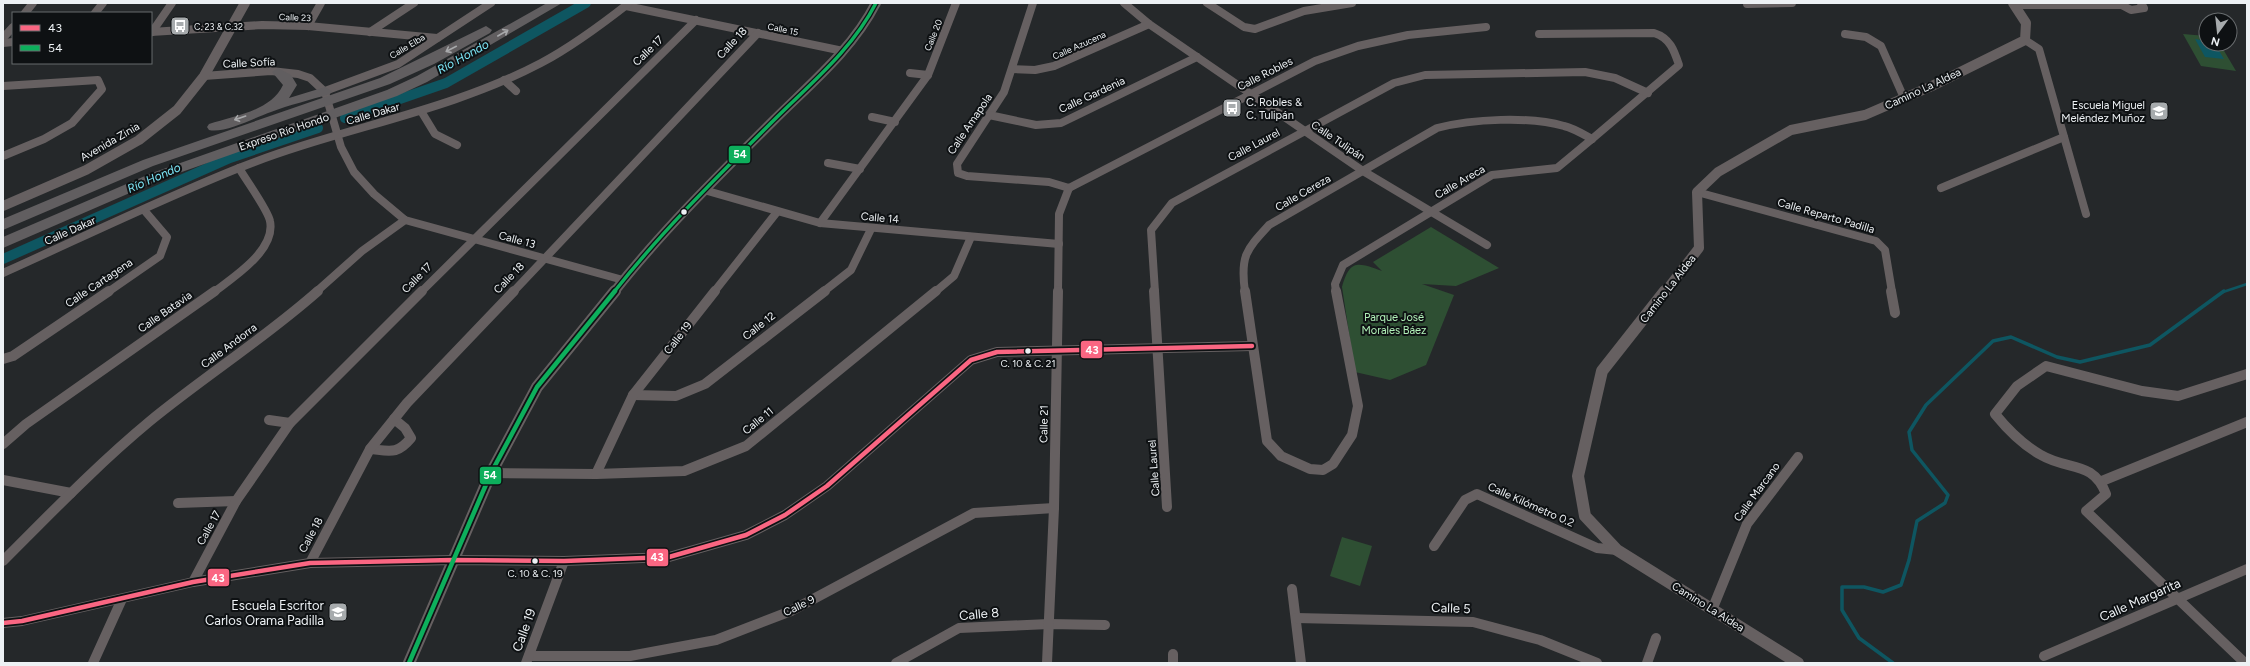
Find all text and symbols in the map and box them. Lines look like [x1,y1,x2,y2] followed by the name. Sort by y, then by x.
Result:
[279,11,311,23] street label: Calle 23
[12,12,152,64] legend
[2198,12,2238,52] north arrow
[169,15,191,37] bus stop icon: C. 23 & C.32
[922,17,944,52] street label: Calle 20
[767,20,799,38] street label: Calle 15
[48,21,62,35] text: 43
[194,21,243,32] place label: C. 23 & C.32
[714,24,750,61] street label: Calle 18
[1051,28,1108,62] street label: Calle Azucena
[497,29,509,37] one-way arrow
[387,31,427,61] street label: Calle Elba
[630,33,666,69] street label: Calle 17
[2210,34,2221,49] text: N
[435,37,491,77] water label: Río Hondo
[48,41,63,55] text: 54
[445,46,457,53] one-way arrow
[222,55,276,71] street label: Calle Sofía
[1235,55,1295,93] street label: Calle Robles
[1883,66,1963,112] street label: Camino La Aldea
[1057,74,1127,116] street label: Calle Gardenia
[945,91,995,157] street label: Calle Amapola
[1246,96,1302,122] place label: C. Robles & C. Tulipán
[1221,97,1243,119] bus stop icon: C. Robles & C. Tulipán
[2061,99,2145,125] place label: Escuela Miguel Meléndez Muñoz
[345,100,401,128] street label: Calle Dakar
[2148,100,2170,122] school or university icon: Escuela Miguel Meléndez Muñoz
[237,110,331,154] street label: Expreso Río Hondo
[235,115,247,123] one-way arrow
[1309,118,1367,164] street label: Calle Tulipán
[78,120,142,164] street label: Avenida Zinia
[1226,126,1282,164] street label: Calle Laurel
[728,145,751,164] line badge: 54
[733,148,747,161] text: 54
[125,160,183,196] water label: Río Hondo
[1433,162,1487,202] street label: Calle Areca
[1273,172,1333,214] street label: Calle Cereza
[1776,196,1876,236] street label: Calle Reparto Padilla
[679,207,689,217] unlabelled marker
[860,210,900,226] street label: Calle 14
[42,214,98,248] street label: Calle Dakar
[497,229,537,251] street label: Calle 13
[1637,252,1699,326] street label: Camino La Aldea
[63,256,135,310] street label: Calle Cartagena
[491,259,527,296] street label: Calle 18
[399,260,435,296] street label: Calle 17
[135,289,195,335] street label: Calle Batavia
[740,309,778,343] street label: Calle 12
[1361,311,1427,337] park label: Parque José Morales Báez
[661,319,695,357] street label: Calle 19
[199,321,259,371] street label: Calle Andorra
[1080,340,1103,359] line badge: 43
[1085,344,1099,357] text: 43
[1023,346,1033,356] marker: C. 10 & C. 21
[1000,357,1056,370] place label: C. 10 & C. 21
[740,405,776,437] street label: Calle 11
[1037,405,1051,443] street label: Calle 21
[1146,439,1162,497] street label: Calle Laurel
[1731,460,1783,524] street label: Calle Marcano
[479,466,502,485] line badge: 54
[483,469,497,482] text: 54
[1486,480,1576,530] street label: Calle Kilómetro 0.2
[194,508,224,548] street label: Calle 17
[296,515,326,555] street label: Calle 18
[646,548,669,567] line badge: 43
[650,551,664,564] text: 43
[530,556,540,566] marker: C. 10 & C. 19
[507,567,563,580] place label: C. 10 & C. 19
[207,568,230,587] line badge: 43
[211,572,225,585] text: 43
[2097,575,2183,625] street label: Calle Margarita
[1670,580,1746,634] street label: Camino La Aldea
[781,593,817,619] street label: Calle 9
[205,598,325,628] place label: Escuela Escritor Carlos Orama Padilla
[1431,600,1471,616] street label: Calle 5
[327,601,349,623] school or university icon: Escuela Escritor Carlos Orama Padilla
[958,605,1000,623] street label: Calle 8
[509,606,539,654] street label: Calle 19

